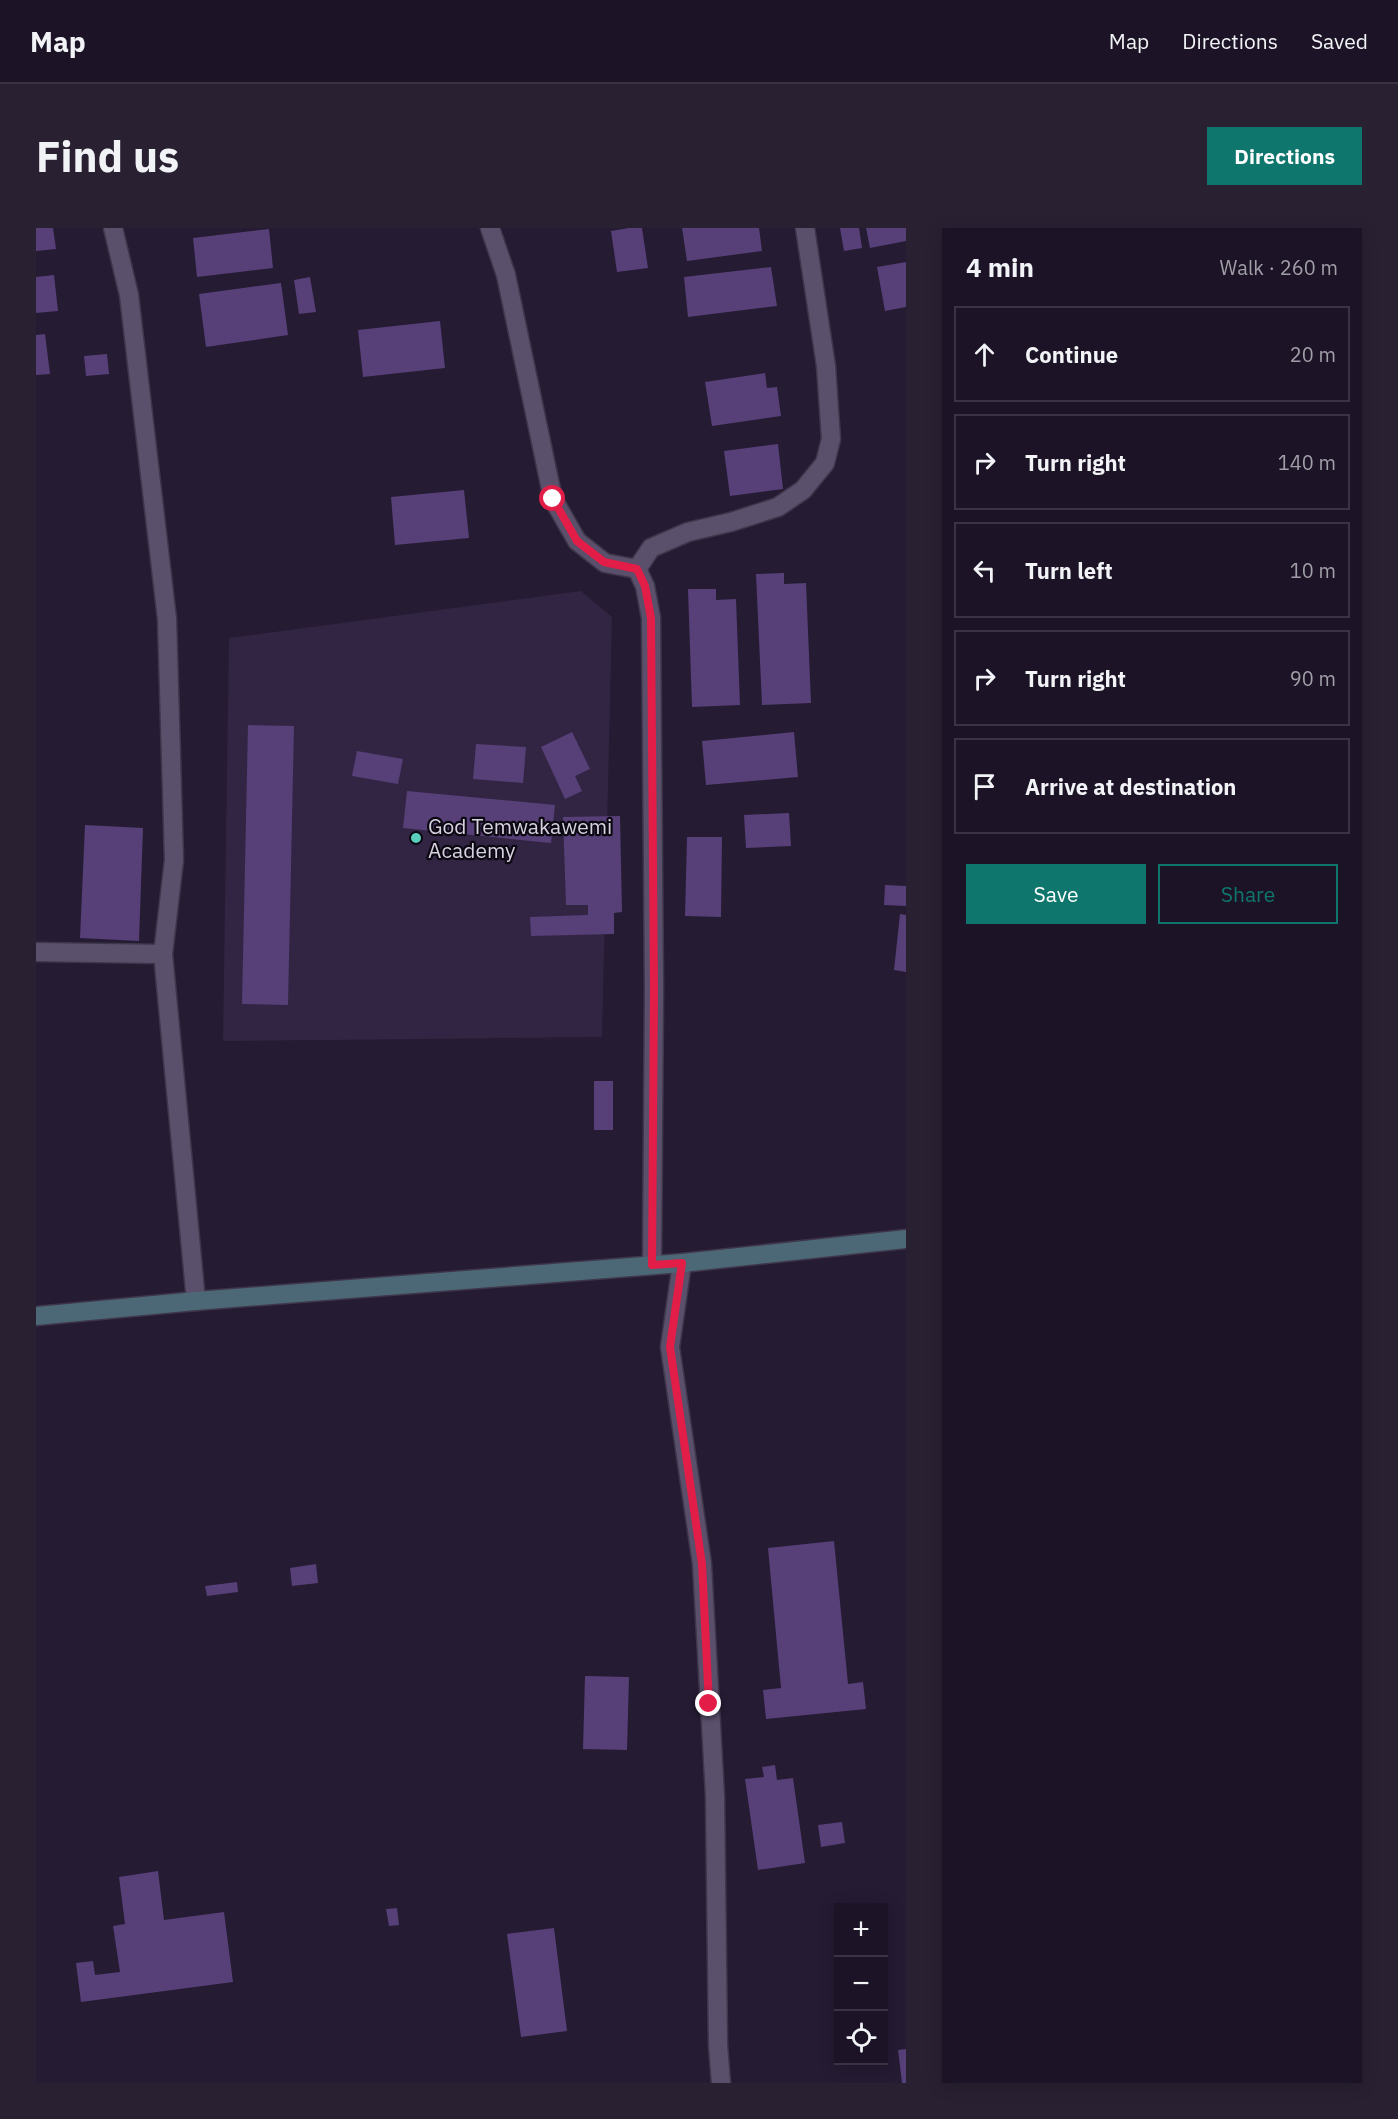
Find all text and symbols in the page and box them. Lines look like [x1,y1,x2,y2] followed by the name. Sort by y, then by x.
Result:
[30,23,86,60] text: Map
[1109,27,1149,55] text: Map
[1182,27,1278,55] text: Directions
[1311,27,1368,55] text: Saved
[1207,127,1362,185] button: Directions
[36,129,179,184] text: Find us
[966,250,1034,284] text: 4 min
[1220,254,1338,281] text: Walk · 260 m
[968,338,1001,371] icon: ahead
[1025,340,1118,369] text: Continue
[1290,341,1336,368] text: 20 m
[968,446,1001,479] icon: right
[1025,448,1126,477] text: Turn right
[1278,449,1336,476] text: 140 m
[539,485,565,511] route start
[968,554,1001,587] icon: left
[1025,556,1113,585] text: Turn left
[1290,557,1336,584] text: 10 m
[968,662,1001,695] icon: right
[1025,664,1126,693] text: Turn right
[1290,665,1336,692] text: 90 m
[968,770,1001,803] icon: arrive
[1025,772,1236,801] text: Arrive at destination
[428,812,612,864] place label: God Temwakawemi Academy
[409,831,423,845] marker: God Temwakawemi Academy
[966,864,1146,924] button: Save
[1158,864,1338,924] button: Share
[695,1690,721,1716] route end
[834,1903,888,2065] map controls
[834,1903,888,1957] button: +
[834,1957,888,2011] button: −
[834,2011,888,2065] button: locate

